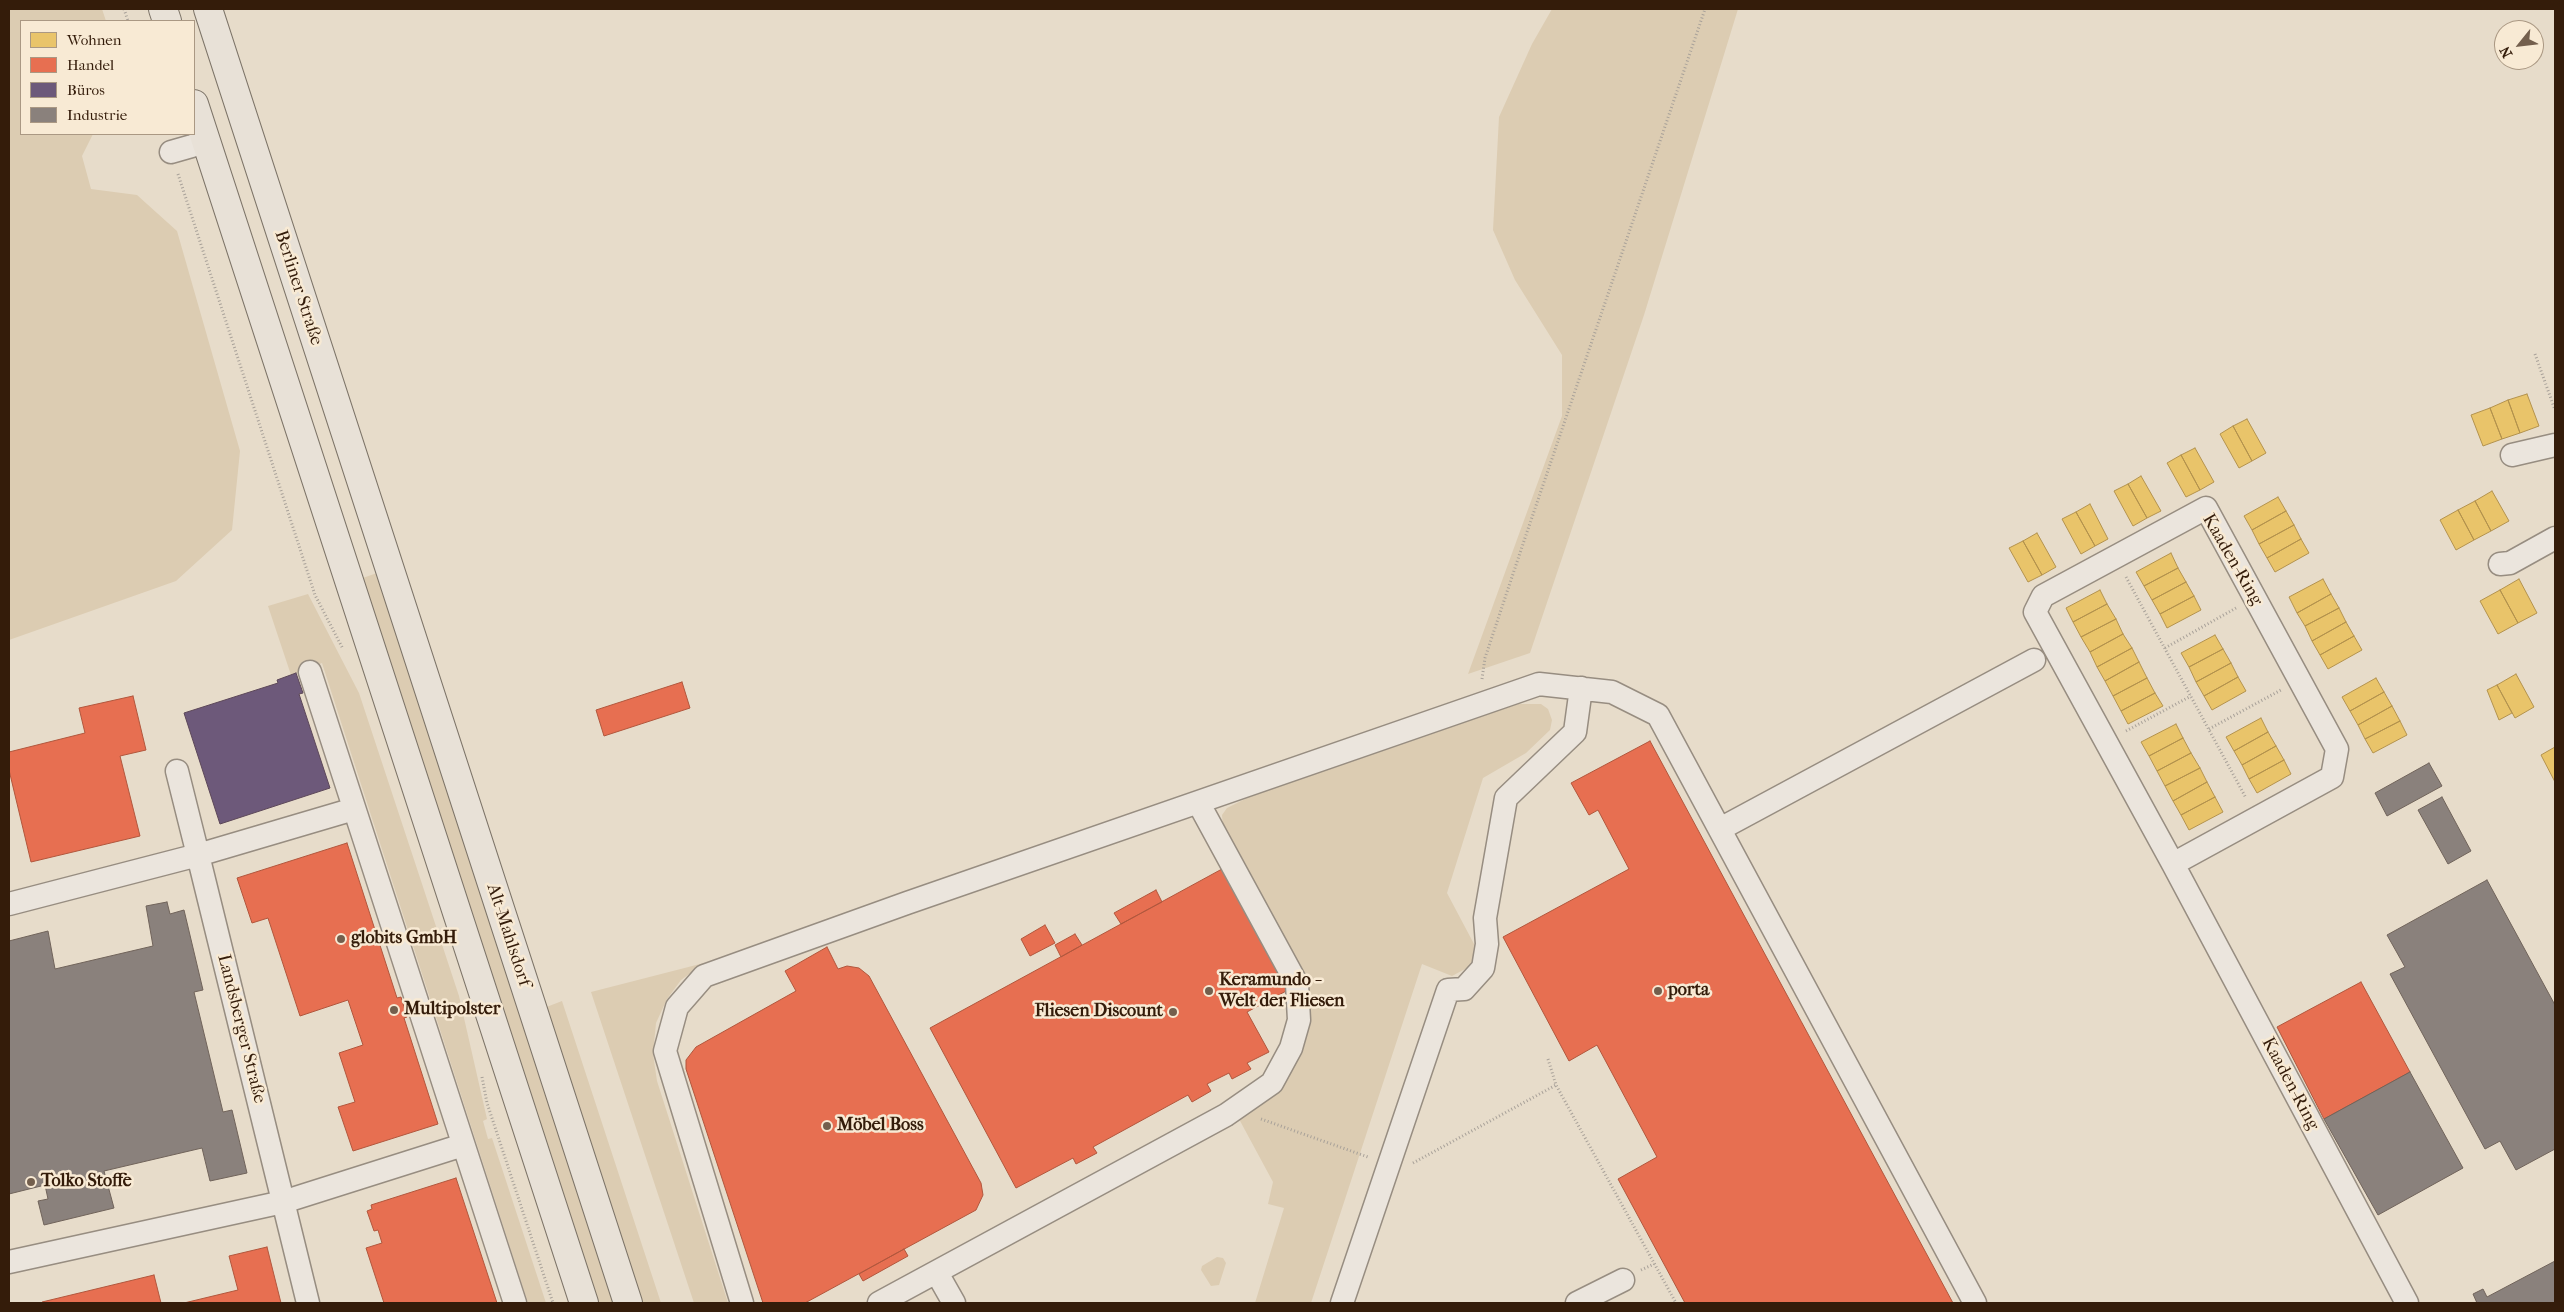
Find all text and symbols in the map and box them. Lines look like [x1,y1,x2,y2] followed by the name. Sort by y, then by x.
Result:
[20,20,195,135] legend
[2494,20,2544,70] north arrow
[67,31,121,49] text: Wohnen
[2496,43,2516,61] text: N
[67,56,114,74] text: Handel
[67,81,105,99] text: Büros
[67,106,127,124] text: Industrie
[269,228,327,348] street label: Berliner Straße
[2197,510,2267,610] street label: Kaaden-Ring
[481,881,535,989] street label: Alt-Mahlsdorf
[351,928,457,950] place label: globits GmbH
[335,933,347,945] marker: globits GmbH
[212,952,270,1106] street label: Landsberger Straße
[1219,970,1345,1012] place label: Keramundo - Welt der Fliesen
[1668,980,1709,1002] place label: porta
[1203,985,1215,997] marker: Keramundo - Welt der Fliesen
[1652,985,1664,997] marker: porta
[404,999,500,1021] place label: Multipolster
[1035,1001,1163,1023] place label: Fliesen Discount
[388,1004,400,1016] marker: Multipolster
[1167,1006,1179,1018] marker: Fliesen Discount
[2256,1034,2324,1134] street label: Kaaden-Ring
[837,1115,924,1137] place label: Möbel Boss
[821,1120,833,1132] marker: Möbel Boss
[41,1171,132,1193] place label: Tolko Stoffe
[25,1176,37,1188] marker: Tolko Stoffe

